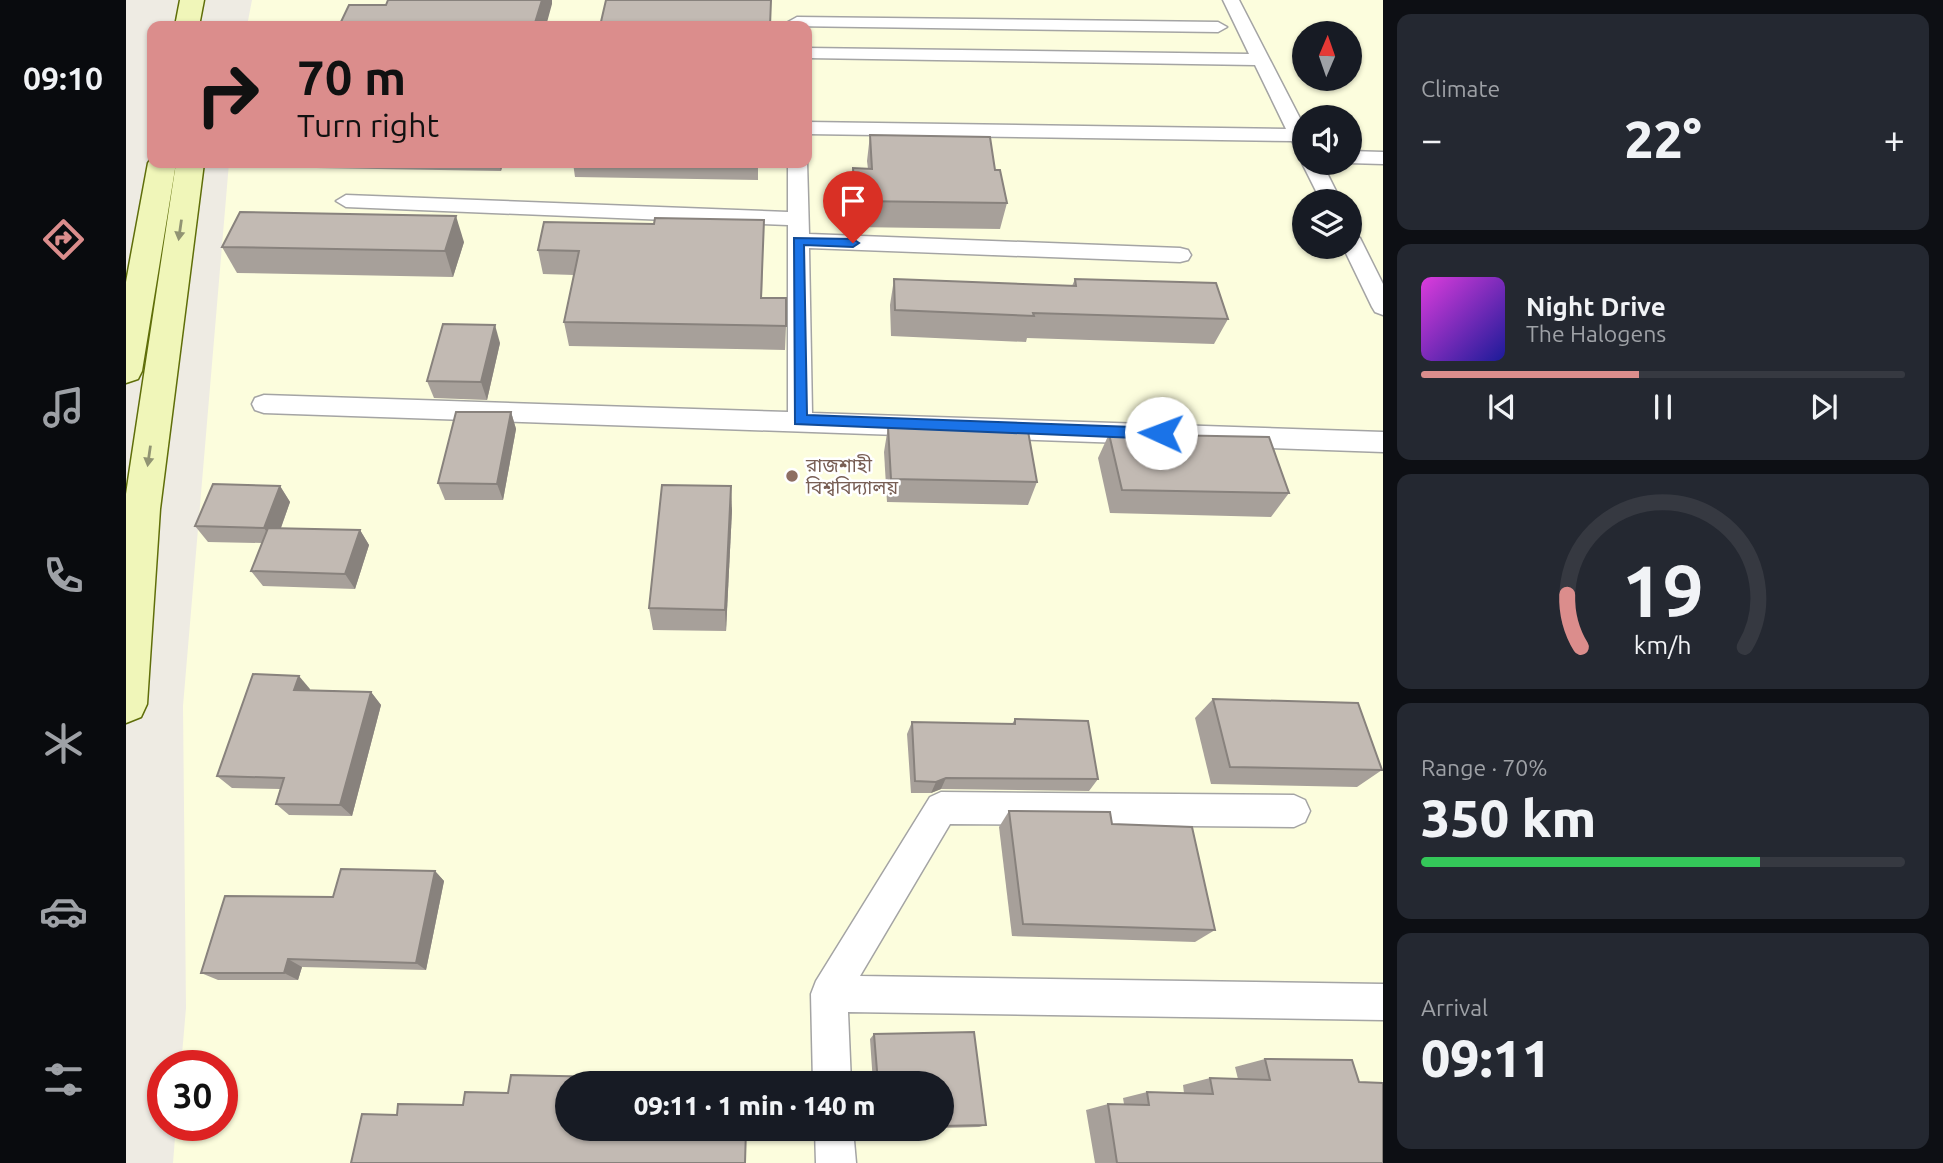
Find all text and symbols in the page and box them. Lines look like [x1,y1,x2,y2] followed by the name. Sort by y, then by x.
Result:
[1292,21,1362,91] north arrow
[1292,21,1362,259] map controls
[182,49,273,140] icon: right
[297,49,406,104] text: 70 m
[23,60,103,96] text: 09:10
[1421,76,1500,101] text: Climate
[1292,105,1362,175] button: sound
[297,107,439,143] text: Turn right
[1624,110,1702,168] text: 22°
[1421,118,1442,160] text: −
[1884,118,1905,160] text: +
[823,171,883,243] pin
[834,182,872,220] icon: arrive
[1292,189,1362,259] button: layers
[39,215,88,264] icon: directions
[175,219,186,241] one-way arrow
[1526,292,1666,321] text: Night Drive
[1526,321,1666,346] text: The Halogens
[39,383,88,432] icon: music
[1483,388,1521,426] icon: previous
[1644,388,1682,426] icon: pause
[1805,388,1843,426] icon: next
[1124,396,1198,470] position arrow
[143,445,154,467] one-way arrow
[805,454,899,498] place label: রাজশাহী বিশ্ববিদ্যালয়
[784,468,800,484] marker: রাজশাহী বিশ্ববিদ্যালয়
[1622,550,1704,632] text: 19
[39,551,88,600] icon: phone
[1634,631,1692,659] text: km/h
[39,719,88,768] icon: climate
[1421,755,1548,780] text: Range · 70%
[1421,789,1596,847] text: 350 km
[39,887,88,936] icon: car
[1421,995,1488,1020] text: Arrival
[1421,1029,1551,1087] text: 09:11
[147,1050,238,1141] speed limit sign: 30
[39,1055,88,1104] icon: filters
[634,1091,875,1120] text: 09:11 · 1 min · 140 m

